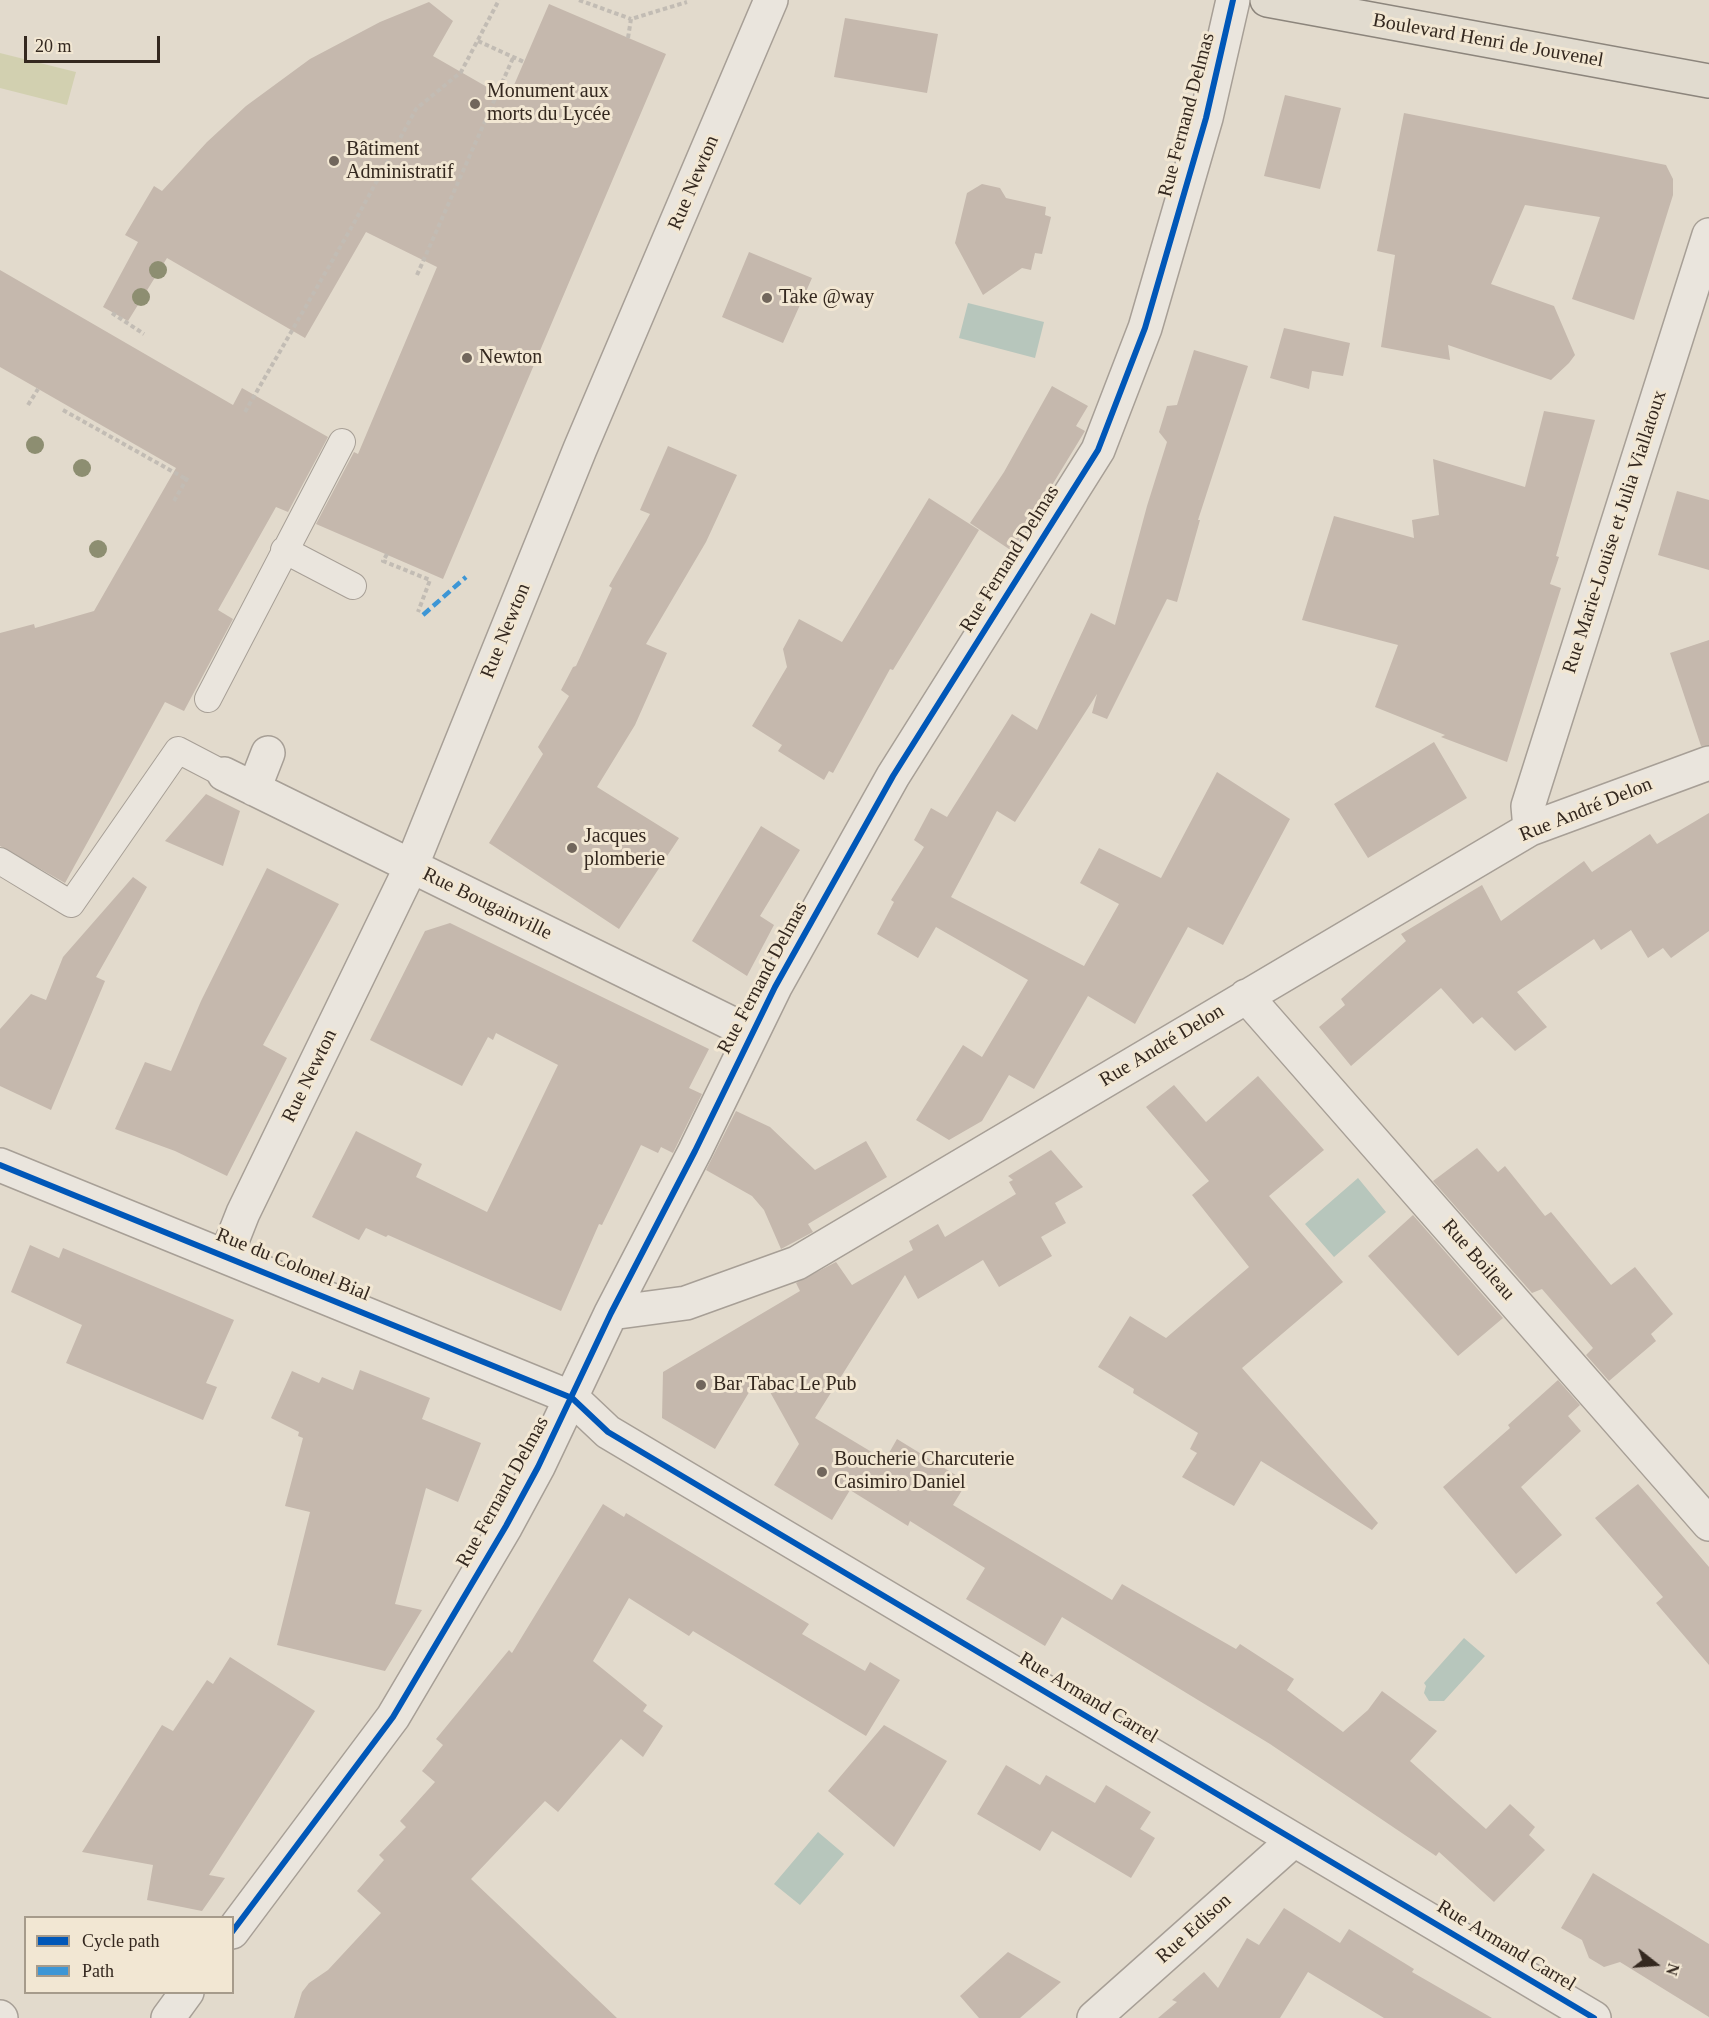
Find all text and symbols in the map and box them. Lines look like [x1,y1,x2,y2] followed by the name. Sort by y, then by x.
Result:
[1371,9,1605,73] street label: Boulevard Henri de Jouvenel
[27,24,164,62] scale bar
[1154,30,1220,200] street label: Rue Fernand Delmas
[35,36,72,56] text: 20 m
[487,80,610,127] place label: Monument aux morts du Lycée
[468,97,482,111] marker: Monument aux morts du Lycée
[663,132,725,234] street label: Rue Newton
[346,138,454,185] place label: Bâtiment Administratif
[327,154,341,168] marker: Bâtiment Administratif
[779,286,874,310] place label: Take @way
[760,291,774,305] marker: Take @way
[479,346,542,370] place label: Newton
[460,351,474,365] marker: Newton
[1558,387,1672,677] street label: Rue Marie-Louise et Julia Viallatoux
[955,481,1065,637] street label: Rue Fernand Delmas
[476,580,536,682] street label: Rue Newton
[1516,772,1656,848] street label: Rue André Delon
[584,825,665,872] place label: Jacques plomberie
[565,841,579,855] marker: Jacques plomberie
[419,862,555,946] street label: Rue Bougainville
[713,898,813,1058] street label: Rue Fernand Delmas
[1095,999,1229,1093] street label: Rue André Delon
[277,1026,343,1126] street label: Rue Newton
[1436,1215,1520,1305] street label: Rue Boileau
[213,1223,373,1307] street label: Rue du Colonel Bial
[713,1373,857,1397] place label: Bar Tabac Le Pub
[694,1378,708,1392] marker: Bar Tabac Le Pub
[452,1412,554,1572] street label: Rue Fernand Delmas
[834,1448,1014,1495] place label: Boucherie Charcuterie Casimiro Daniel
[815,1465,829,1479] marker: Boucherie Charcuterie Casimiro Daniel
[1014,1647,1162,1749] street label: Rue Armand Carrel
[1151,1889,1237,1969] street label: Rue Edison
[1432,1895,1580,1997] street label: Rue Armand Carrel
[24,1916,234,1994] legend
[82,1931,159,1951] text: Cycle path
[1625,1934,1685,1994] north arrow
[82,1961,114,1981] text: Path
[1663,1961,1683,1977] text: N

